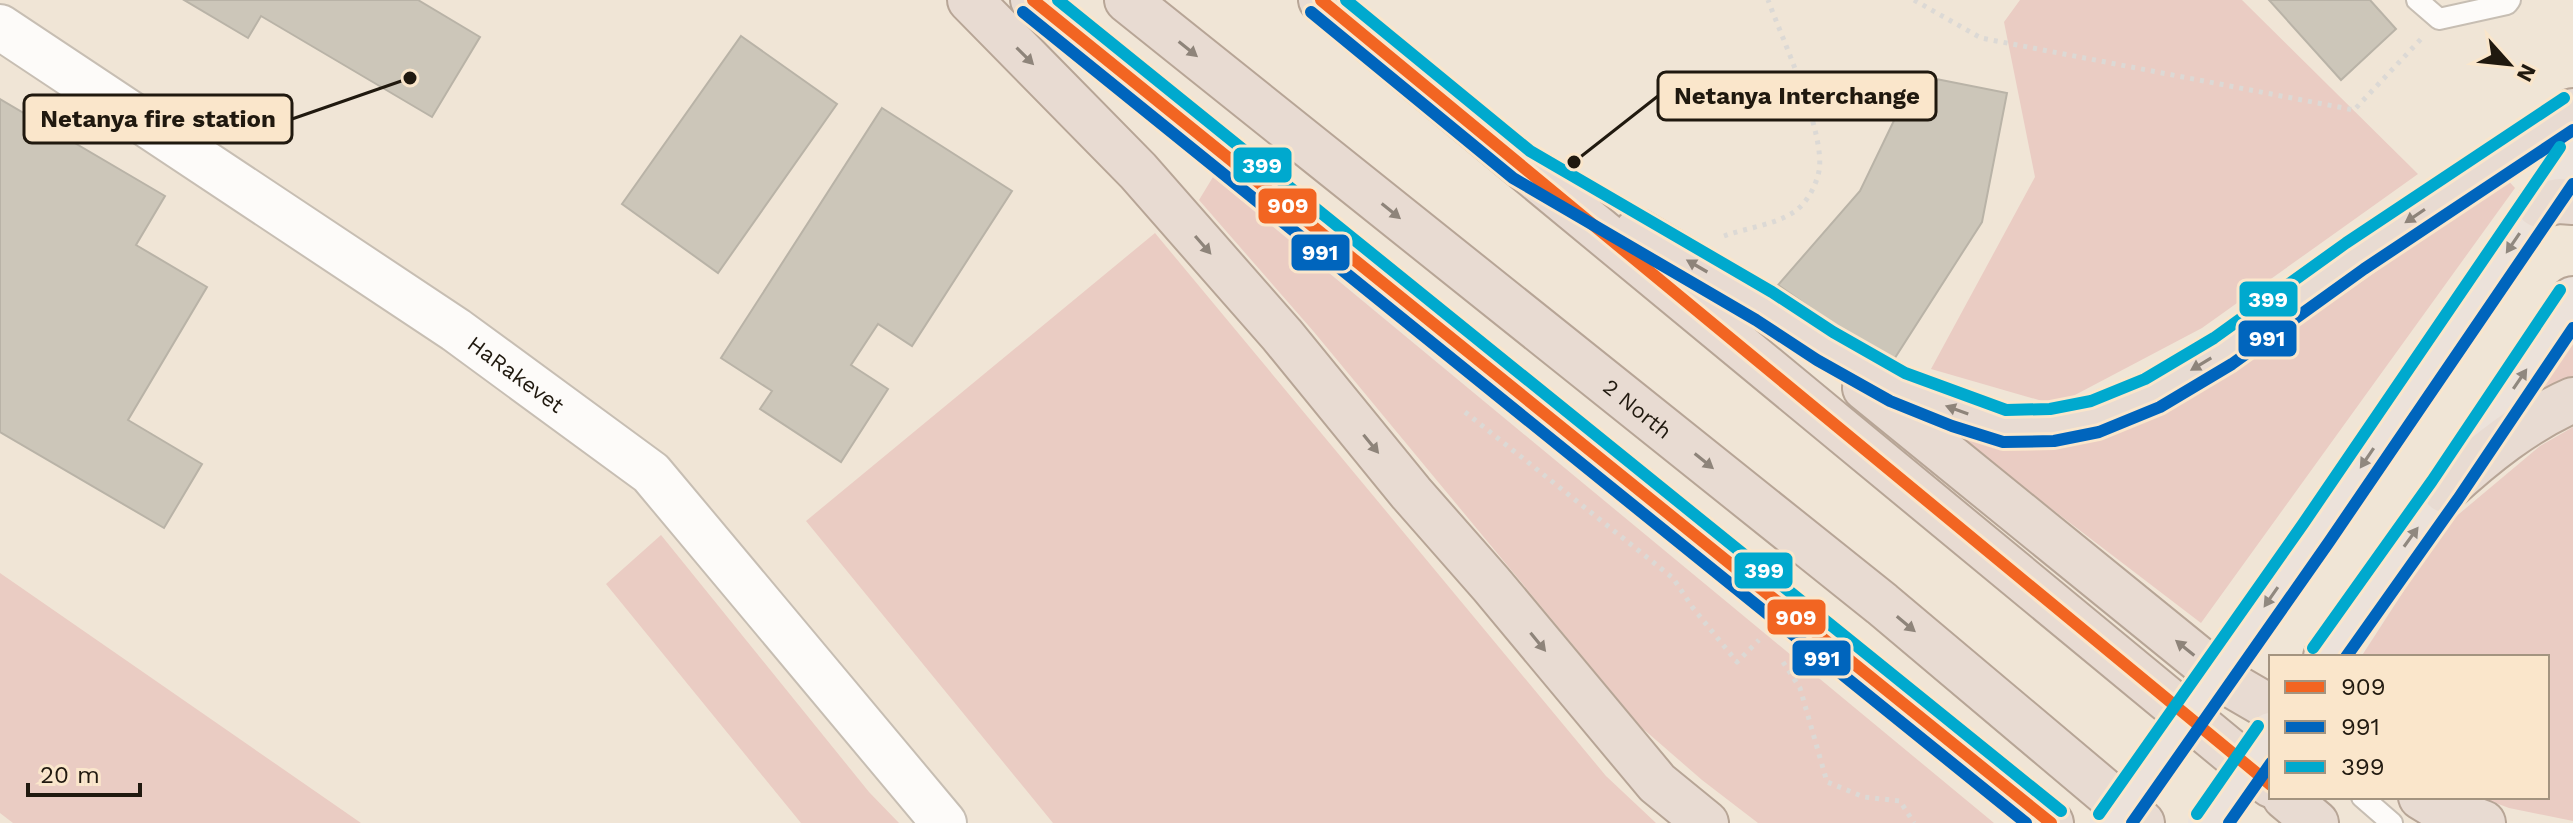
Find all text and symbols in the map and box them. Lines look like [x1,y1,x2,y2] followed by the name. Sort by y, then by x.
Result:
[2469,24,2549,104] north arrow
[1178,40,1198,56] one-way arrow
[1015,46,1034,65] one-way arrow
[2512,60,2541,86] text: N
[1658,72,1936,120] callout: Netanya Interchange
[1674,82,1920,110] text: Netanya Interchange
[24,95,292,143] callout: Netanya fire station
[40,105,276,133] text: Netanya fire station
[1232,146,1293,184] line badge: 399
[1242,153,1282,178] text: 399
[1257,187,1318,225] line badge: 909
[1267,193,1309,218] text: 909
[1381,202,1401,219] one-way arrow
[2404,208,2425,223] one-way arrow
[1290,233,1351,272] line badge: 991
[2506,233,2521,254] one-way arrow
[1194,234,1211,254] one-way arrow
[1302,240,1338,265] text: 991
[1686,260,1708,274] one-way arrow
[2238,280,2299,318] line badge: 399
[2248,287,2288,312] text: 399
[2237,319,2298,358] line badge: 991
[2249,326,2285,351] text: 991
[463,331,569,418] street label: HaRakevet
[2190,357,2212,371] one-way arrow
[2512,368,2527,389] one-way arrow
[1598,374,1677,444] street label: 2 North
[1945,404,1969,416] one-way arrow
[1362,433,1379,454] one-way arrow
[2360,448,2375,469] one-way arrow
[1694,452,1714,469] one-way arrow
[2403,526,2419,548] one-way arrow
[1733,551,1794,590] line badge: 399
[1744,558,1784,583] text: 399
[2264,587,2279,608] one-way arrow
[1766,598,1827,636] line badge: 909
[1775,605,1817,630] text: 909
[1896,615,1916,632] one-way arrow
[1530,632,1546,652] one-way arrow
[1791,639,1852,677] line badge: 991
[2174,639,2195,656] one-way arrow
[1804,646,1840,671] text: 991
[2269,655,2549,799] legend
[2341,673,2386,701] text: 909
[2341,713,2380,741] text: 991
[28,747,140,797] scale bar
[2341,753,2385,781] text: 399
[40,761,100,789] text: 20 m

